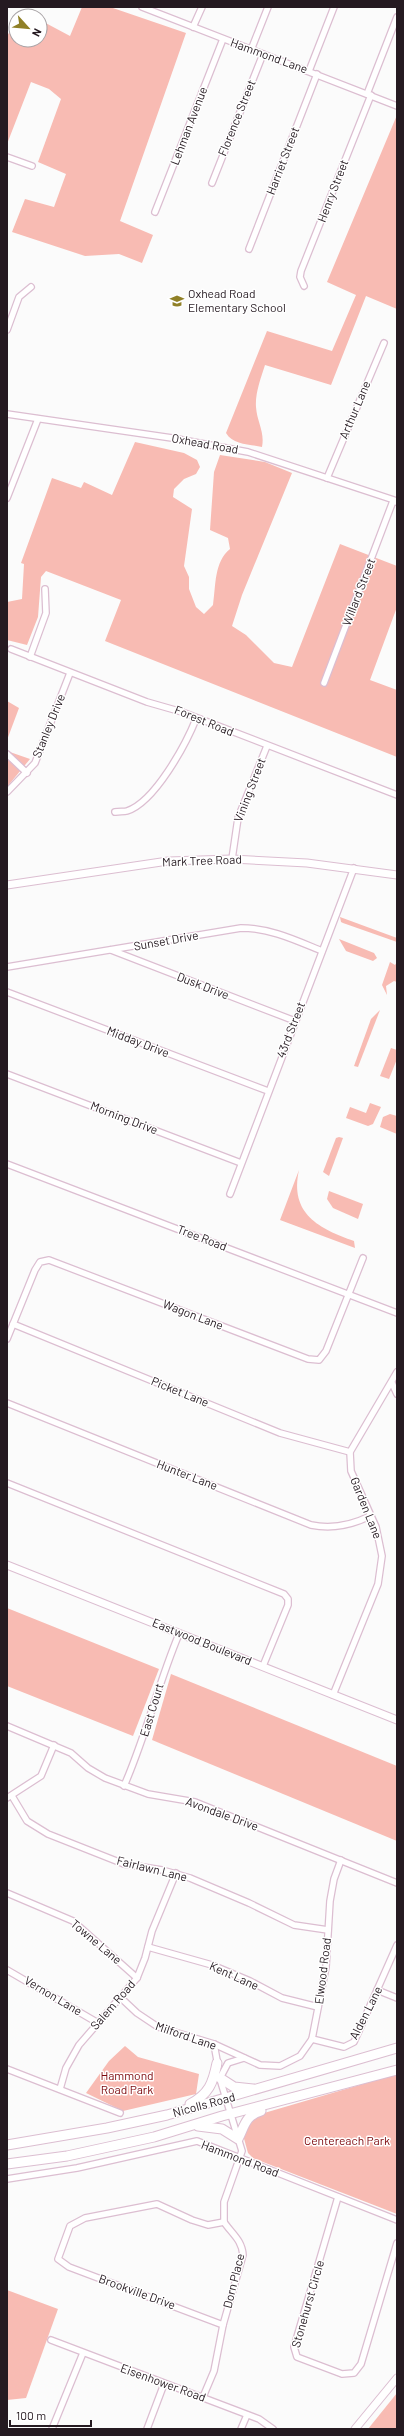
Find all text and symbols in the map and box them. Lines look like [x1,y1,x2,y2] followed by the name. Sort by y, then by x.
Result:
[8,8,48,48] north arrow
[30,27,45,39] text: N
[229,35,310,76] street label: Hammond Lane
[214,77,258,158] street label: Florence Street
[167,85,209,167] street label: Lehman Avenue
[263,125,301,197] street label: Harriet Street
[314,157,350,224] street label: Henry Street
[188,286,286,314] place label: Oxhead Road Elementary School
[169,293,185,309] school or university icon: Oxhead Road Elementary School
[336,379,373,441] street label: Arthur Lane
[171,430,240,456] street label: Oxhead Road
[339,556,377,627] street label: Willard Street
[29,692,67,760] street label: Stanley Drive
[173,702,236,738] street label: Forest Road
[230,756,268,824] street label: Vining Street
[162,852,242,868] street label: Mark Tree Road
[132,927,199,953] street label: Sunset Drive
[175,969,231,1001] street label: Dusk Drive
[273,1000,307,1060] street label: 43rd Street
[105,1023,171,1059] street label: Midday Drive
[89,1098,160,1136] street label: Morning Drive
[175,1221,229,1253] street label: Tree Road
[161,1296,226,1332] street label: Wagon Lane
[149,1373,211,1409] street label: Picket Lane
[155,1456,220,1492] street label: Hunter Lane
[348,1475,386,1541] street label: Garden Lane
[151,1615,254,1667] street label: Eastwood Boulevard
[136,1681,166,1738] street label: East Court
[184,1793,261,1833] street label: Avondale Drive
[116,1853,189,1884] street label: Fairlawn Lane
[68,1916,125,1966] street label: Towne Lane
[311,1937,333,2005] street label: Elwood Road
[208,1958,261,1992] street label: Kent Lane
[22,1972,85,2018] street label: Vernon Lane
[87,1977,138,2032] street label: Salem Road
[346,1984,384,2041] street label: Alden Lane
[154,2018,219,2052] street label: Milford Lane
[100,2068,154,2096] park label: Hammond Road Park
[171,2089,237,2119] street label: Nicolls Road
[304,2133,390,2147] park label: Centereach Park
[200,2137,281,2179] street label: Hammond Road
[219,2252,247,2310] street label: Dorn Place
[288,2258,326,2349] street label: Stonehurst Circle
[97,2271,178,2311] street label: Brookville Drive
[119,2360,208,2404] street label: Eisenhower Road
[10,2402,91,2428] scale bar
[16,2408,46,2422] text: 100 m

